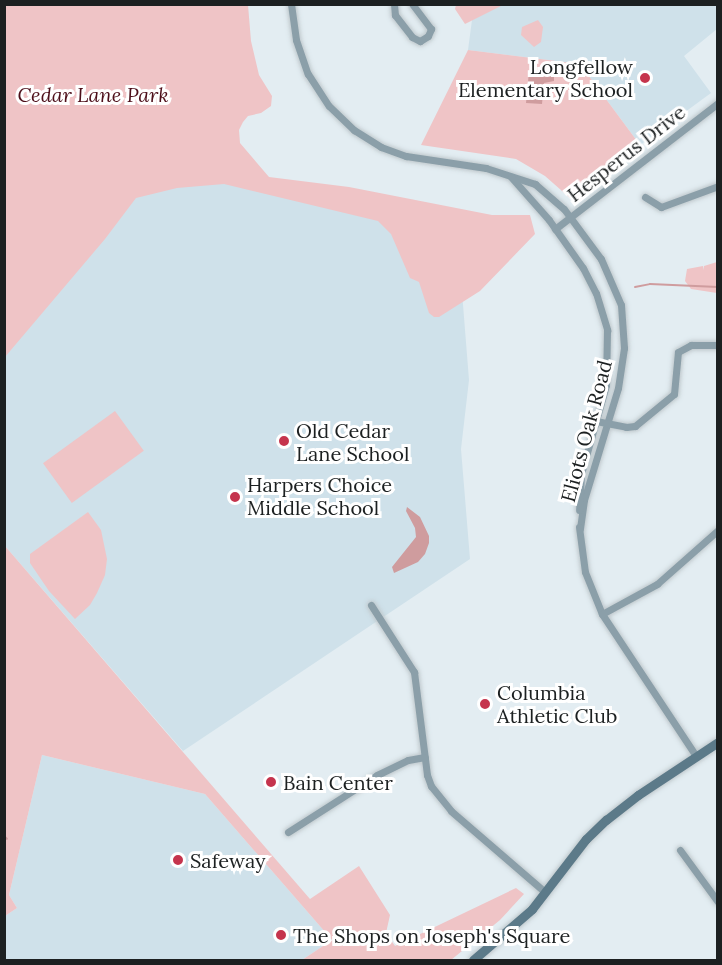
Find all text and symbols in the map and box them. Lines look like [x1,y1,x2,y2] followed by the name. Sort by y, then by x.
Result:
[458,54,633,101] place label: Longfellow Elementary School
[638,71,652,85] marker: Longfellow Elementary School
[17,82,169,106] park label: Cedar Lane Park
[562,99,690,207] street label: Hesperus Drive
[556,357,616,505] street label: Eliots Oak Road
[296,418,409,465] place label: Old Cedar Lane School
[277,434,291,448] marker: Old Cedar Lane School
[247,473,392,520] place label: Harpers Choice Middle School
[228,490,242,504] marker: Harpers Choice Middle School
[497,680,617,727] place label: Columbia Athletic Club
[478,697,492,711] marker: Columbia Athletic Club
[283,770,393,794] place label: Bain Center
[264,775,278,789] marker: Bain Center
[190,848,266,872] place label: Safeway
[171,853,185,867] marker: Safeway
[293,923,570,947] place label: The Shops on Joseph's Square
[274,928,288,942] marker: The Shops on Joseph's Square

